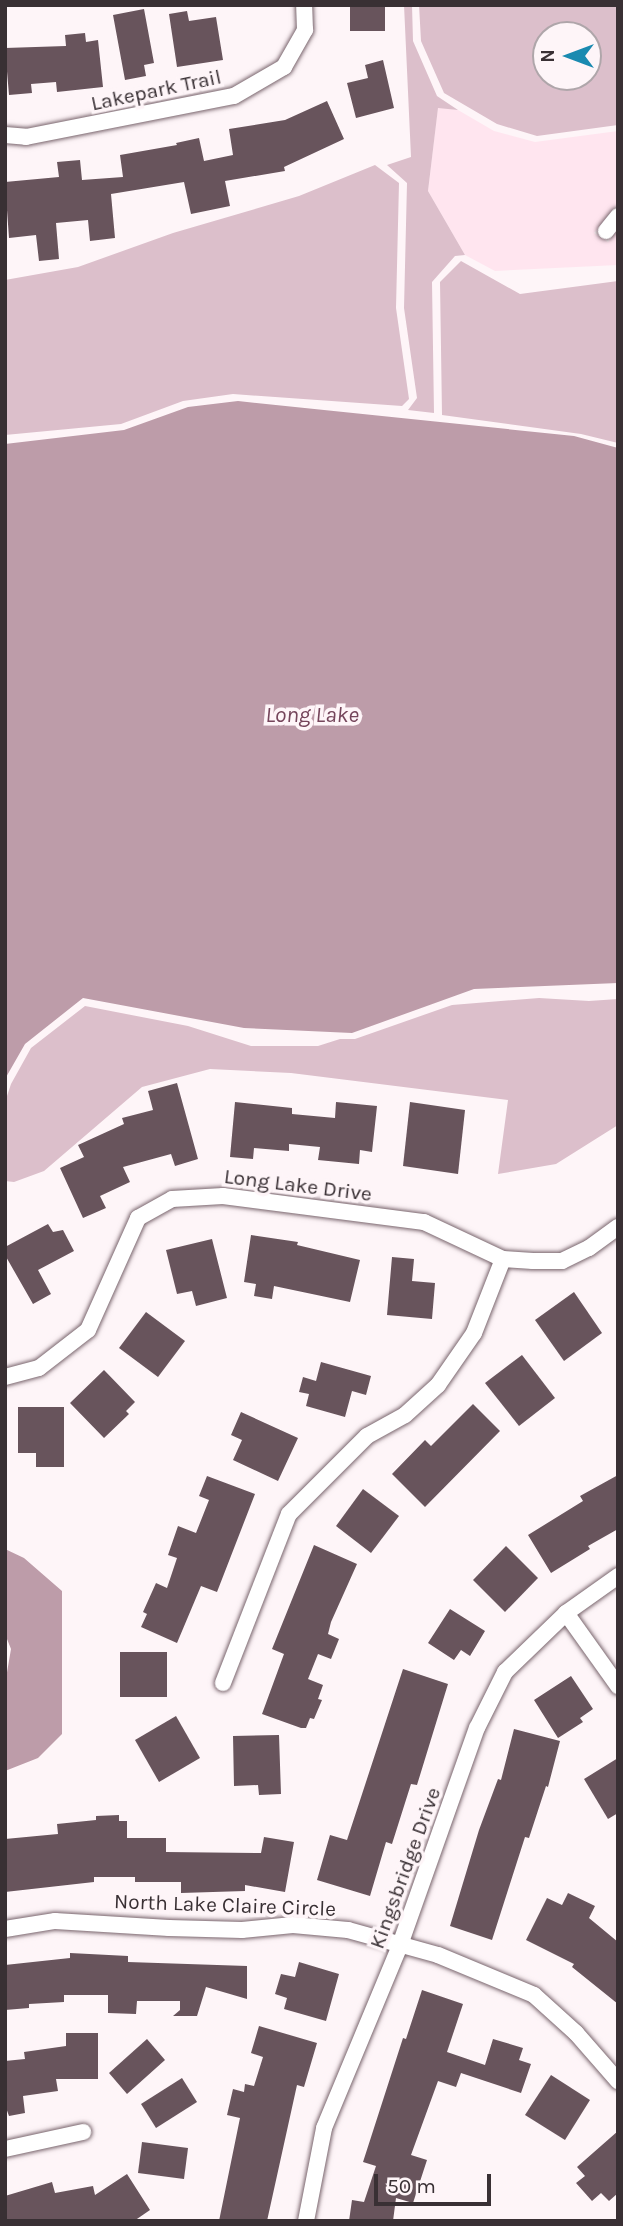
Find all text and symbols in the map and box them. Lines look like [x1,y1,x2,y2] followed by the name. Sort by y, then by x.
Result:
[532,21,602,91] north arrow
[537,49,559,63] text: N
[89,64,223,116] street label: Lakepark Trail
[265,701,359,729] water label: Long Lake
[223,1163,373,1207] street label: Long Lake Drive
[364,1784,446,1952] street label: Kingsbridge Drive
[114,1889,336,1921] street label: North Lake Claire Circle
[378,2160,495,2204] scale bar
[387,2174,436,2198] text: 50 m

